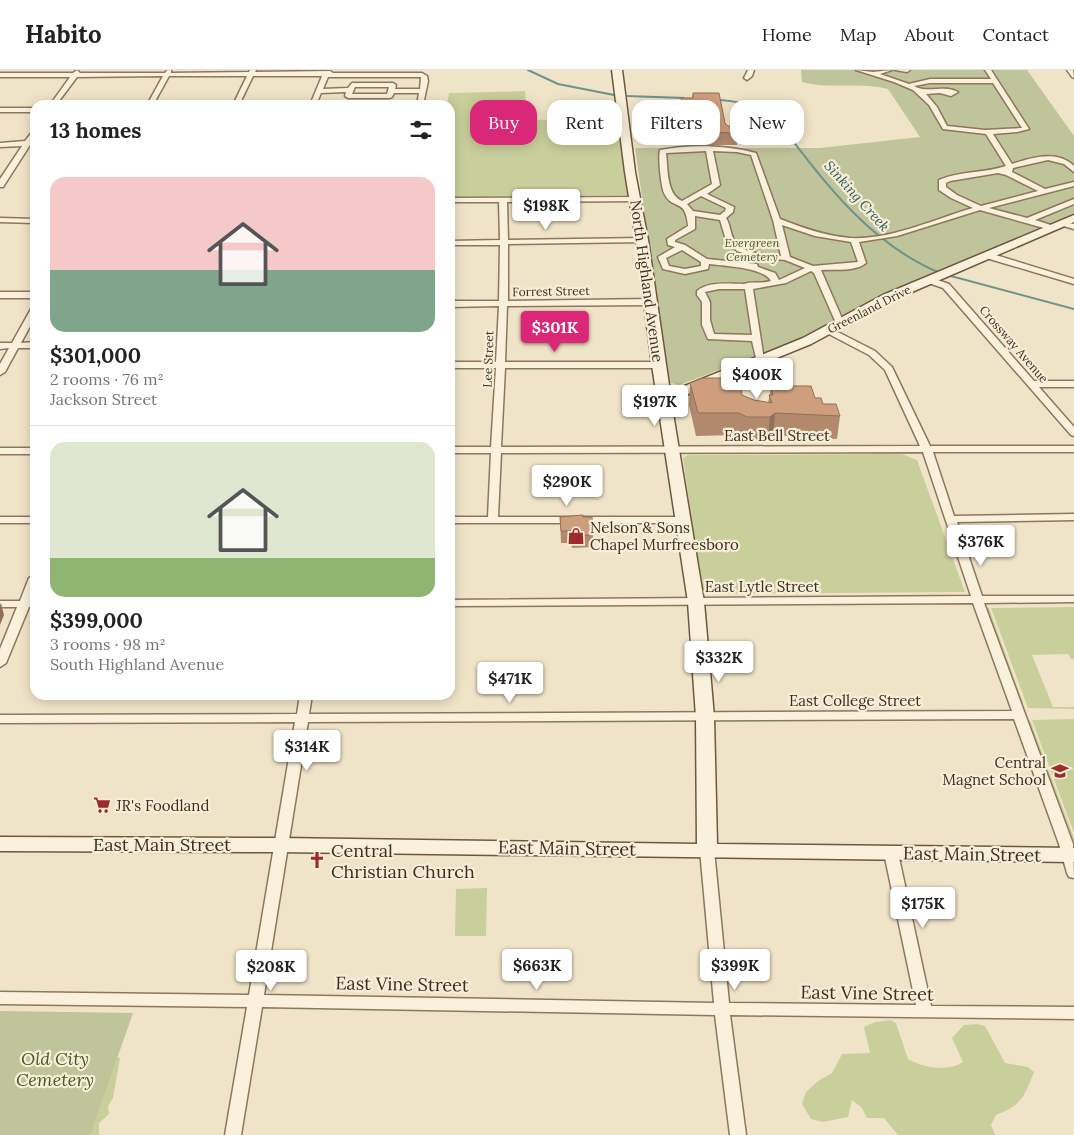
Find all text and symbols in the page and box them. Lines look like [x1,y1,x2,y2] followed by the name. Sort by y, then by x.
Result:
[25,19,102,50] text: Habito
[762,23,812,46] text: Home
[840,23,876,46] text: Map
[904,23,954,46] text: About
[982,23,1049,46] text: Contact
[470,100,537,145] chip: Buy
[547,100,622,145] chip: Rent
[632,100,720,145] chip: Filters
[730,100,804,145] chip: New
[407,116,435,144] icon: filters
[50,117,142,144] text: 13 homes
[821,157,893,235] water label: Sinking Creek
[511,189,581,231] pin: $198K
[523,195,569,215] text: $198K
[626,199,668,363] street label: North Highland Avenue
[198,209,288,299] icon: home
[724,235,780,264] park label: Evergreen Cemetery
[825,281,914,336] street label: Greenland Drive
[512,283,590,299] street label: Forrest Street
[976,302,1052,386] street label: Crossway Avenue
[520,310,590,353] pin: $301K
[532,317,578,337] text: $301K
[480,330,497,388] street label: Lee Street
[50,342,141,369] text: $301,000
[722,358,792,400] pin: $400K
[732,364,782,384] text: $400K
[50,369,164,389] text: 2 rooms · 76 m²
[620,384,690,427] pin: $197K
[50,389,157,409] text: Jackson Street
[633,391,677,411] text: $197K
[724,426,830,445] street label: East Bell Street
[532,464,602,507] pin: $290K
[543,471,591,491] text: $290K
[198,475,288,565] icon: home
[590,518,739,554] place label: Nelson & Sons Chapel Murfreesboro
[946,524,1016,567] pin: $376K
[566,526,586,546] shop icon: Nelson & Sons Chapel Murfreesboro
[958,531,1004,551] text: $376K
[705,577,819,596] street label: East Lytle Street
[50,607,143,634] text: $399,000
[50,634,166,654] text: 3 rooms · 98 m²
[684,640,754,683] pin: $332K
[695,647,743,667] text: $332K
[50,654,224,674] text: South Highland Avenue
[475,662,545,704] pin: $471K
[488,668,532,688] text: $471K
[789,691,921,710] street label: East College Street
[272,730,342,772] pin: $314K
[284,736,330,756] text: $314K
[942,753,1046,789] place label: Central Magnet School
[1050,761,1070,781] school or university icon: Central Magnet School
[92,795,112,815] supermarket icon: JR's Foodland
[115,796,209,815] place label: JR's Foodland
[93,833,231,856] street label: East Main Street
[498,835,636,861] street label: East Main Street
[331,839,475,883] place label: Central Christian Church
[903,841,1041,867] street label: East Main Street
[307,850,327,870] church icon: Central Christian Church
[888,886,958,929] pin: $175K
[901,893,945,913] text: $175K
[502,948,572,991] pin: $663K
[700,948,770,991] pin: $399K
[236,950,306,992] pin: $208K
[513,955,561,975] text: $663K
[711,955,759,975] text: $399K
[247,956,295,976] text: $208K
[335,971,469,997] street label: East Vine Street
[800,980,934,1006] street label: East Vine Street
[16,1047,94,1091] park label: Old City Cemetery

